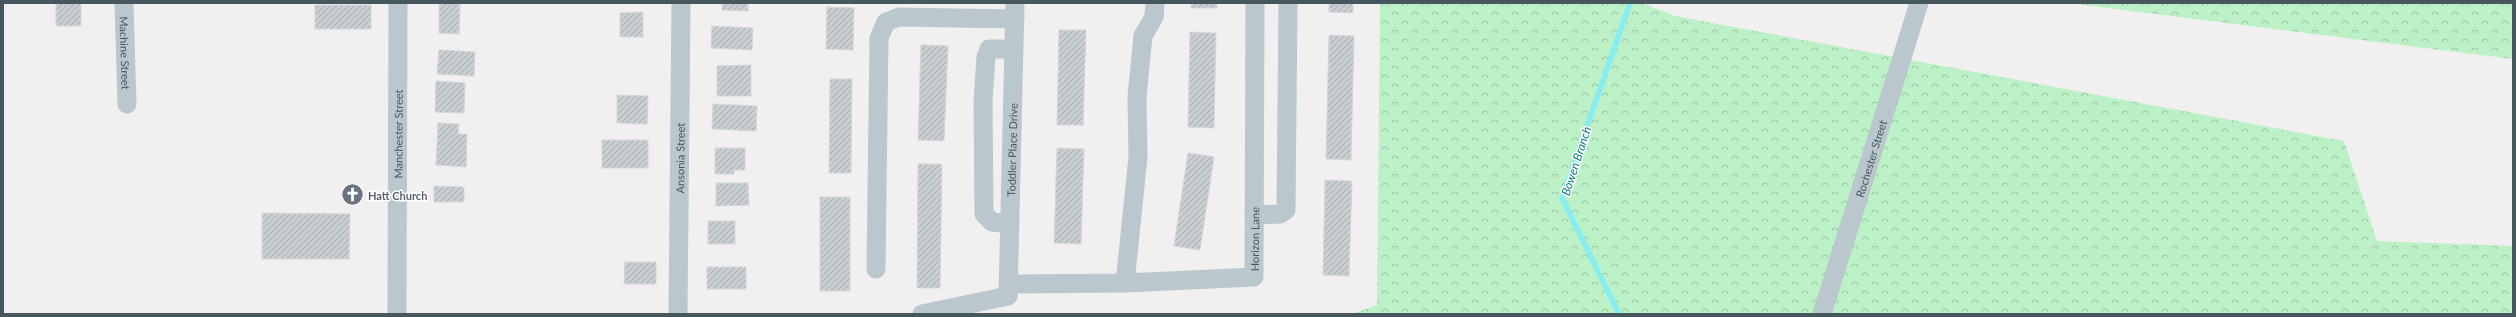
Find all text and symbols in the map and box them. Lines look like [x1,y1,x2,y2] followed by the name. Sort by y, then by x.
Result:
[118,16,133,90] street label: Machine Street
[391,89,404,179] street label: Manchester Street
[1004,103,1019,197] street label: Toddler Place Drive
[1852,118,1889,199] street label: Rochester Street
[673,123,686,193] street label: Ansonia Street
[1558,124,1594,198] water label: Bowen Branch
[340,182,366,208] church icon: Hatt Church
[368,189,427,202] place label: Hatt Church
[1248,207,1261,271] street label: Horizon Lane

